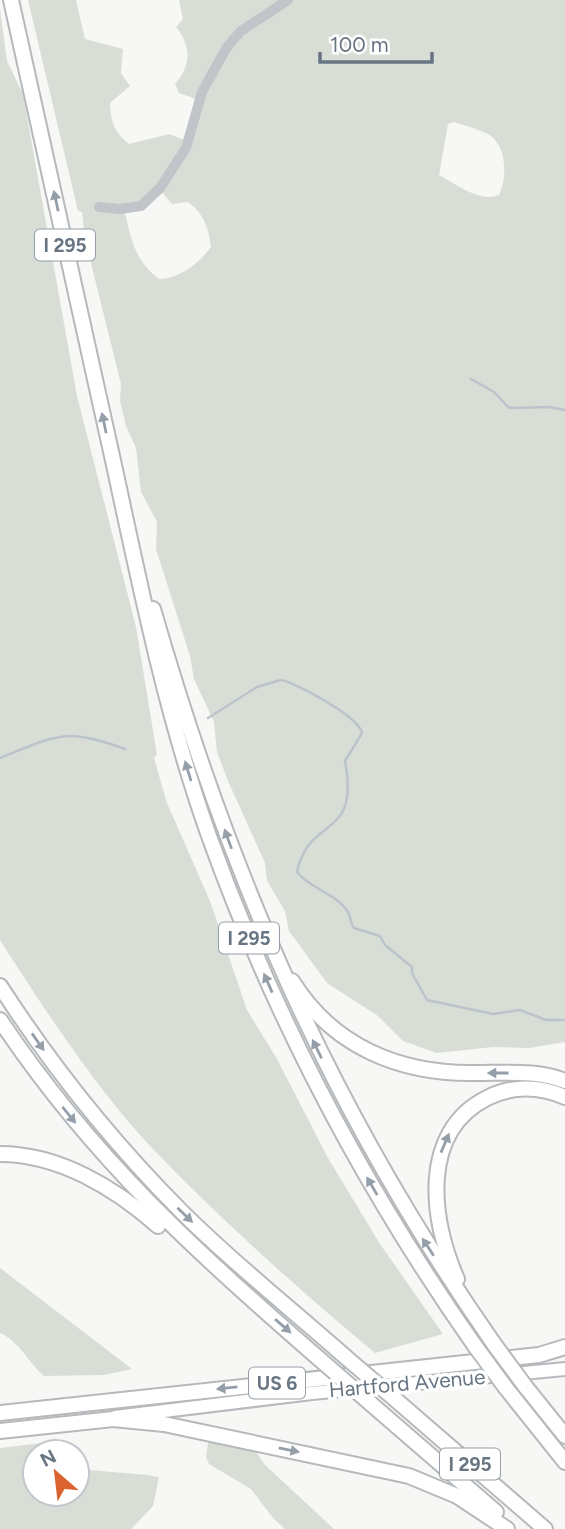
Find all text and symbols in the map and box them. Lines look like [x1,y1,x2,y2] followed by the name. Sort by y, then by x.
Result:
[320,21,432,65] scale bar
[330,32,389,57] text: 100 m
[50,190,61,212] one-way arrow
[35,230,95,260] road number: I 295
[99,412,110,434] one-way arrow
[182,760,193,781] one-way arrow
[222,829,233,850] one-way arrow
[219,922,279,954] road number: I 295
[262,973,273,994] one-way arrow
[31,1033,44,1052] one-way arrow
[311,1039,322,1059] one-way arrow
[486,1067,508,1079] one-way arrow
[61,1106,76,1124] one-way arrow
[440,1132,451,1153] one-way arrow
[366,1176,378,1196] one-way arrow
[177,1206,193,1223] one-way arrow
[421,1238,435,1256] one-way arrow
[274,1318,291,1333] one-way arrow
[328,1364,486,1402] street label: Hartford Avenue
[249,1368,305,1399] road number: US 6
[216,1383,238,1394] one-way arrow
[21,1438,91,1508] north arrow
[278,1444,300,1455] one-way arrow
[36,1445,60,1472] text: N
[440,1448,500,1480] road number: I 295

